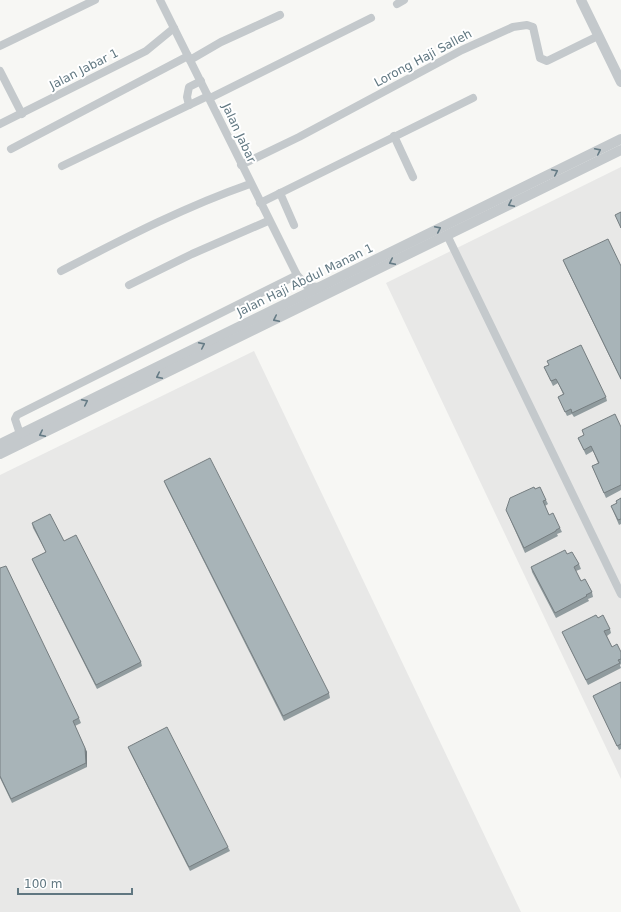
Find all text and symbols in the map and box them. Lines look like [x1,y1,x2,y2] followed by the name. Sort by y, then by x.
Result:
[372,26,474,90] street label: Lorong Haji Salleh
[46,46,121,93] street label: Jalan Jabar 1
[219,100,259,165] street label: Jalan Jabar
[593,148,601,155] one-way arrow
[551,169,558,176] one-way arrow
[507,199,515,207] one-way arrow
[434,226,442,234] one-way arrow
[234,241,375,320] street label: Jalan Haji Abdul Manan 1
[389,257,397,265] one-way arrow
[273,314,280,322] one-way arrow
[198,342,205,350] one-way arrow
[156,372,163,379] one-way arrow
[81,400,89,407] one-way arrow
[39,429,47,436] one-way arrow
[18,870,132,896] scale bar
[24,877,62,891] text: 100 m

